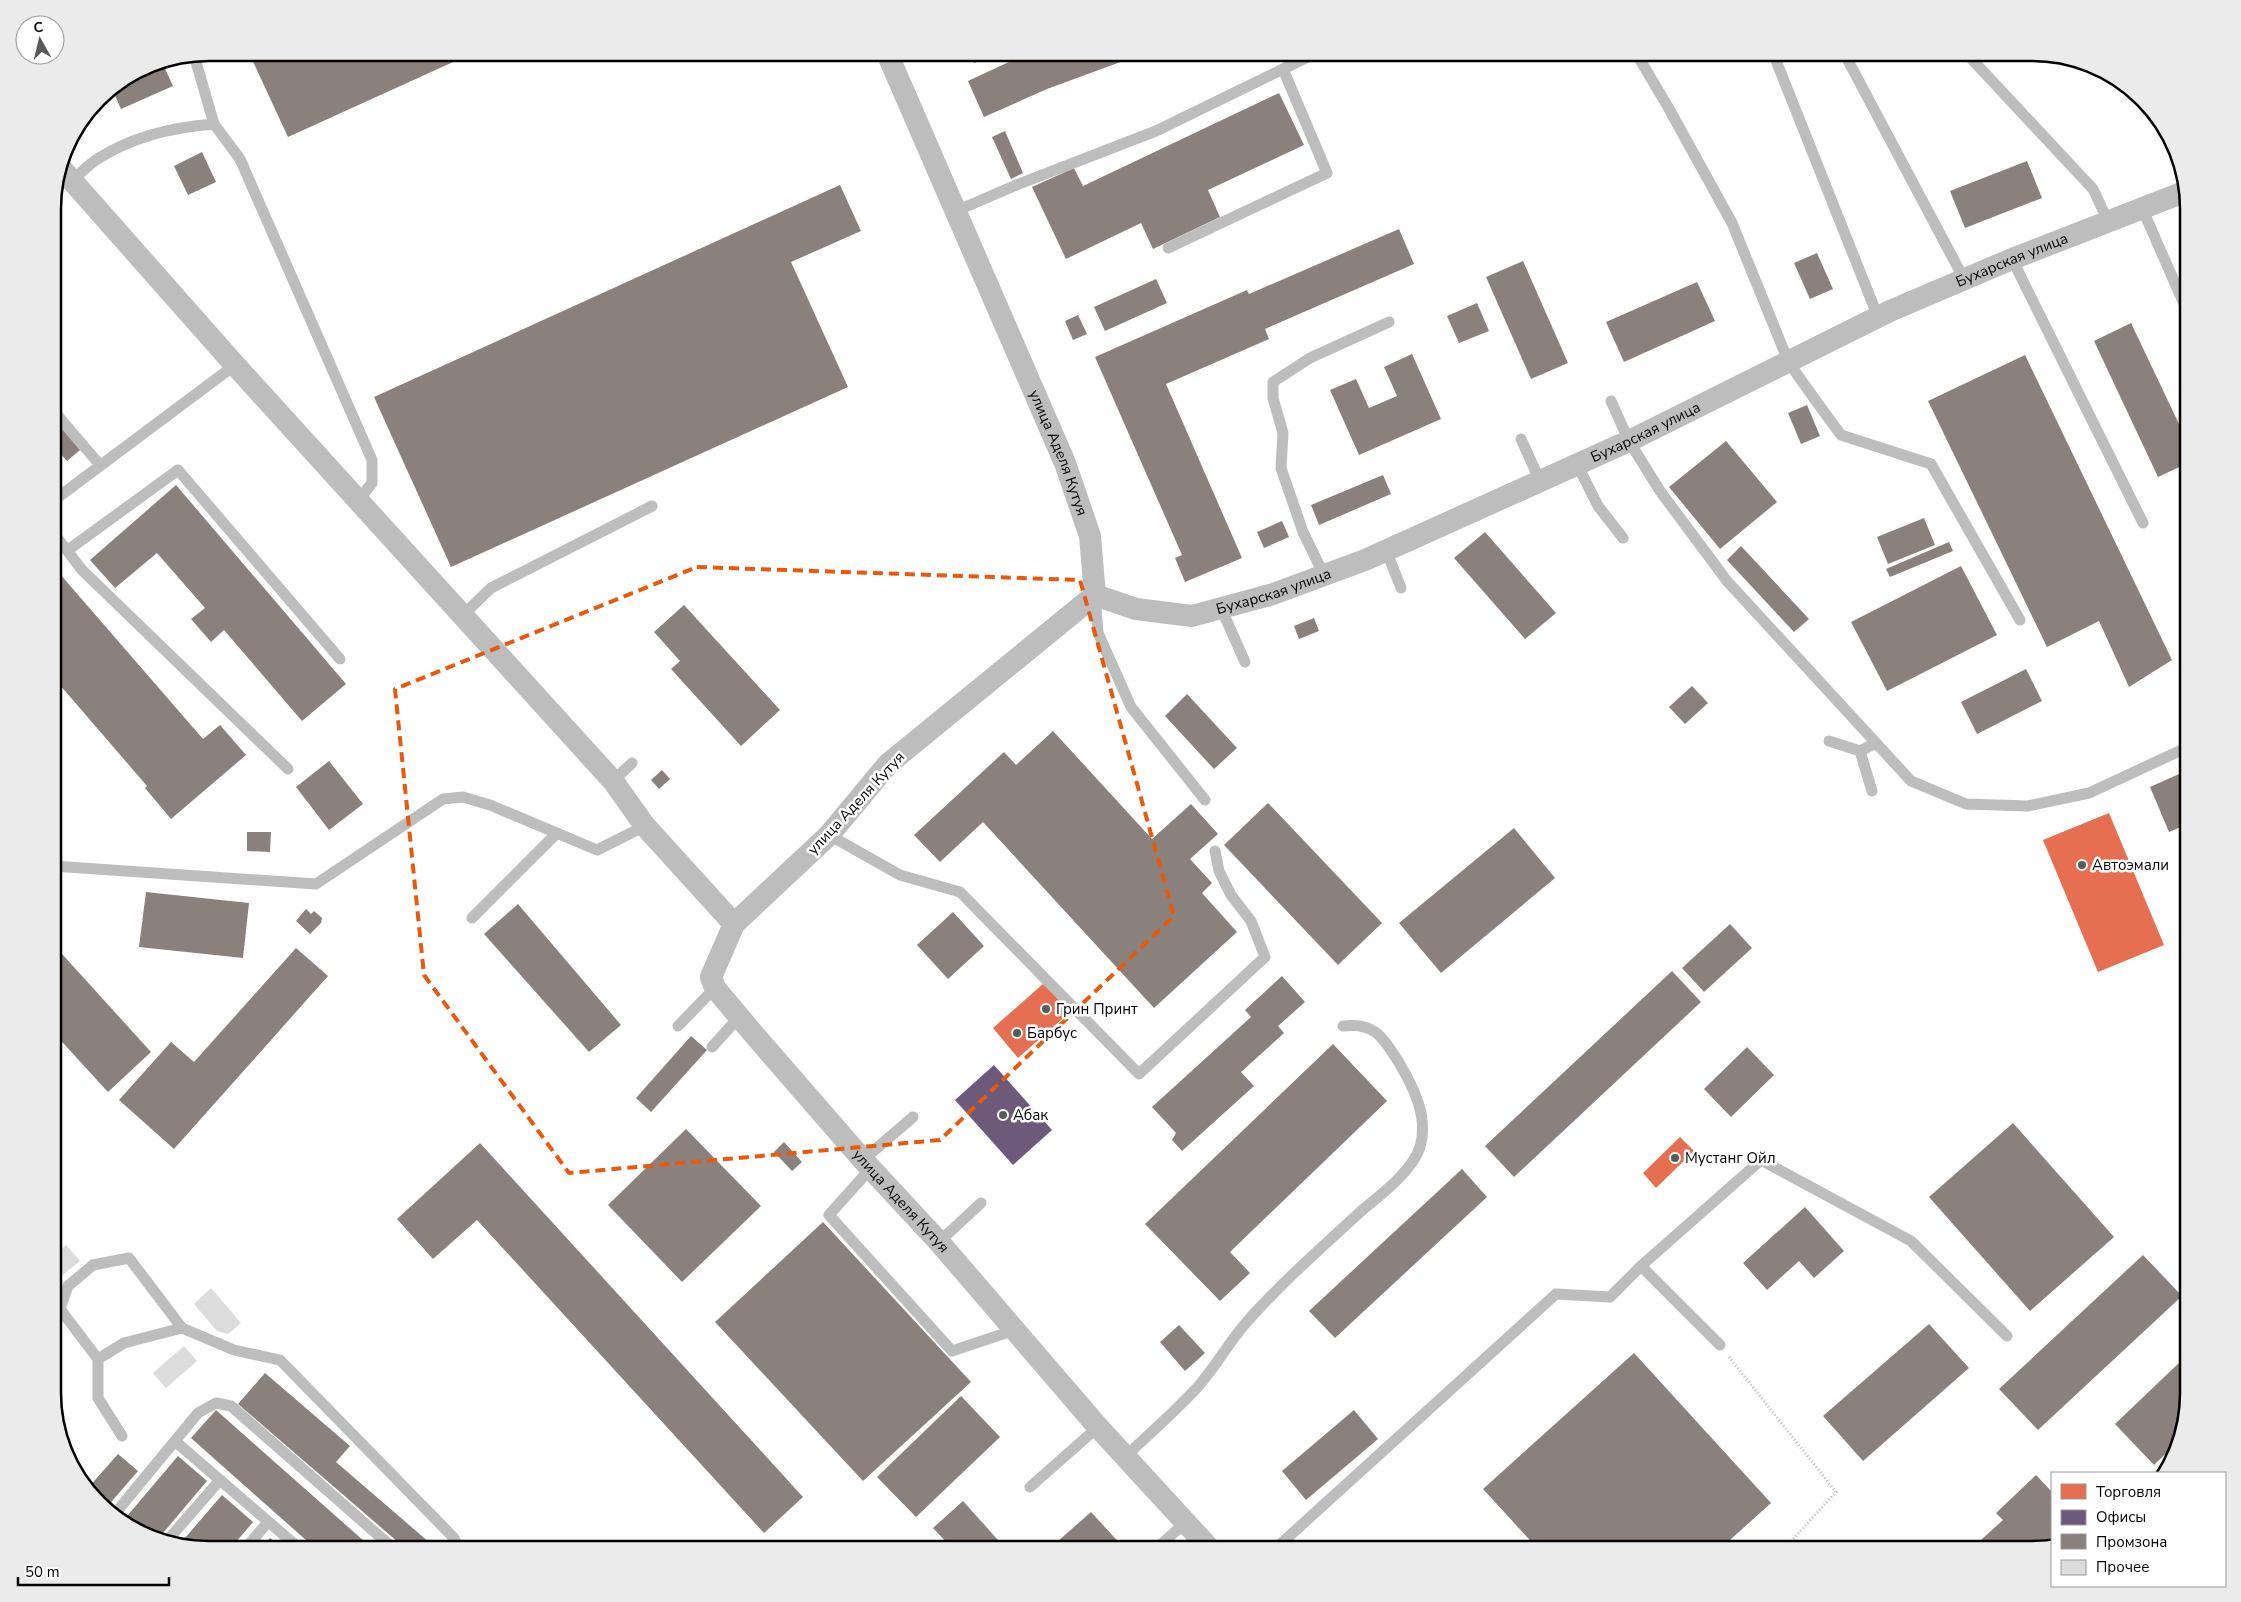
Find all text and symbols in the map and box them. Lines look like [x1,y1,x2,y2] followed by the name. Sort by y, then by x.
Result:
[15,15,65,65] north arrow
[32,17,45,38] text: С
[1953,228,2071,292] street label: Бухарская улица
[1024,387,1092,518] street label: улица Аделя Кутуя
[1587,397,1704,467] street label: Бухарская улица
[1214,563,1334,619] street label: Бухарская улица
[803,747,909,859] street label: улица Аделя Кутуя
[2092,855,2169,875] place label: Автоэмали
[2076,859,2088,871] marker: Автоэмали
[1056,999,1138,1019] place label: Грин Принт
[1040,1003,1052,1015] marker: Грин Принт
[1027,1023,1077,1043] place label: Барбус
[1011,1027,1023,1039] marker: Барбус
[1013,1105,1048,1125] place label: Абак
[997,1109,1009,1121] marker: Абак
[848,1145,954,1257] street label: улица Аделя Кутуя
[1685,1148,1776,1168] place label: Мустанг Ойл
[1669,1152,1681,1164] marker: Мустанг Ойл
[2051,1472,2226,1587] legend
[2096,1482,2161,1502] text: Торговля
[2096,1507,2146,1527] text: Офисы
[2096,1532,2167,1552] text: Промзона
[18,1554,169,1586] scale bar
[2096,1557,2149,1577] text: Прочее
[25,1562,60,1582] text: 50 m

